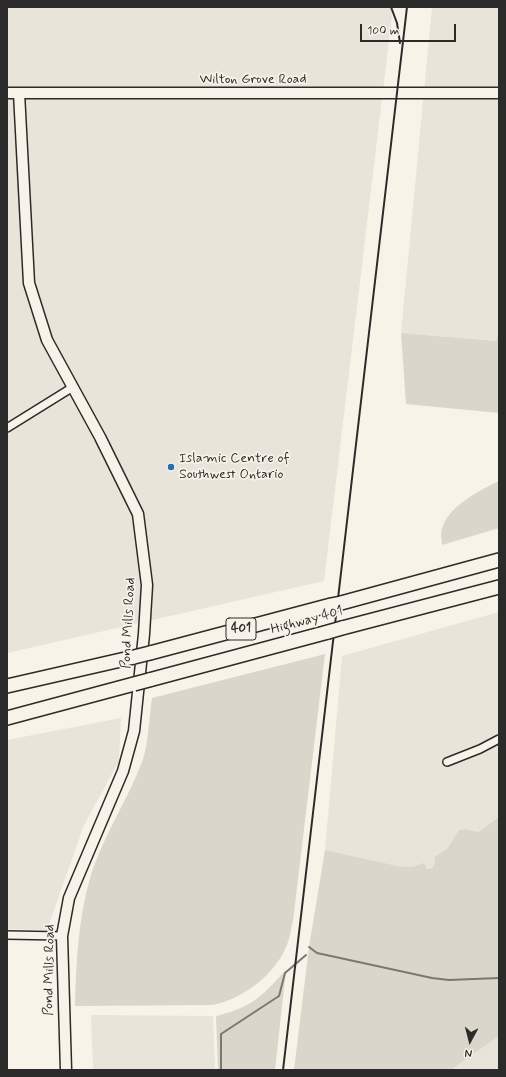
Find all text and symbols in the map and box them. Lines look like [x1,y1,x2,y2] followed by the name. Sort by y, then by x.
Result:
[362,16,458,42] scale bar
[367,23,399,39] text: 100 m
[199,72,307,88] street label: Wilton Grove Road
[179,451,290,484] place label: Islamic Centre of Southwest Ontario
[166,462,176,472] marker: Islamic Centre of Southwest Ontario
[118,577,140,669] street label: Pond Mills Road
[269,603,345,639] street label: Highway 401
[226,618,256,640] road number: 401
[41,924,59,1016] street label: Pond Mills Road
[450,1021,490,1061] north arrow
[464,1046,473,1060] text: N

